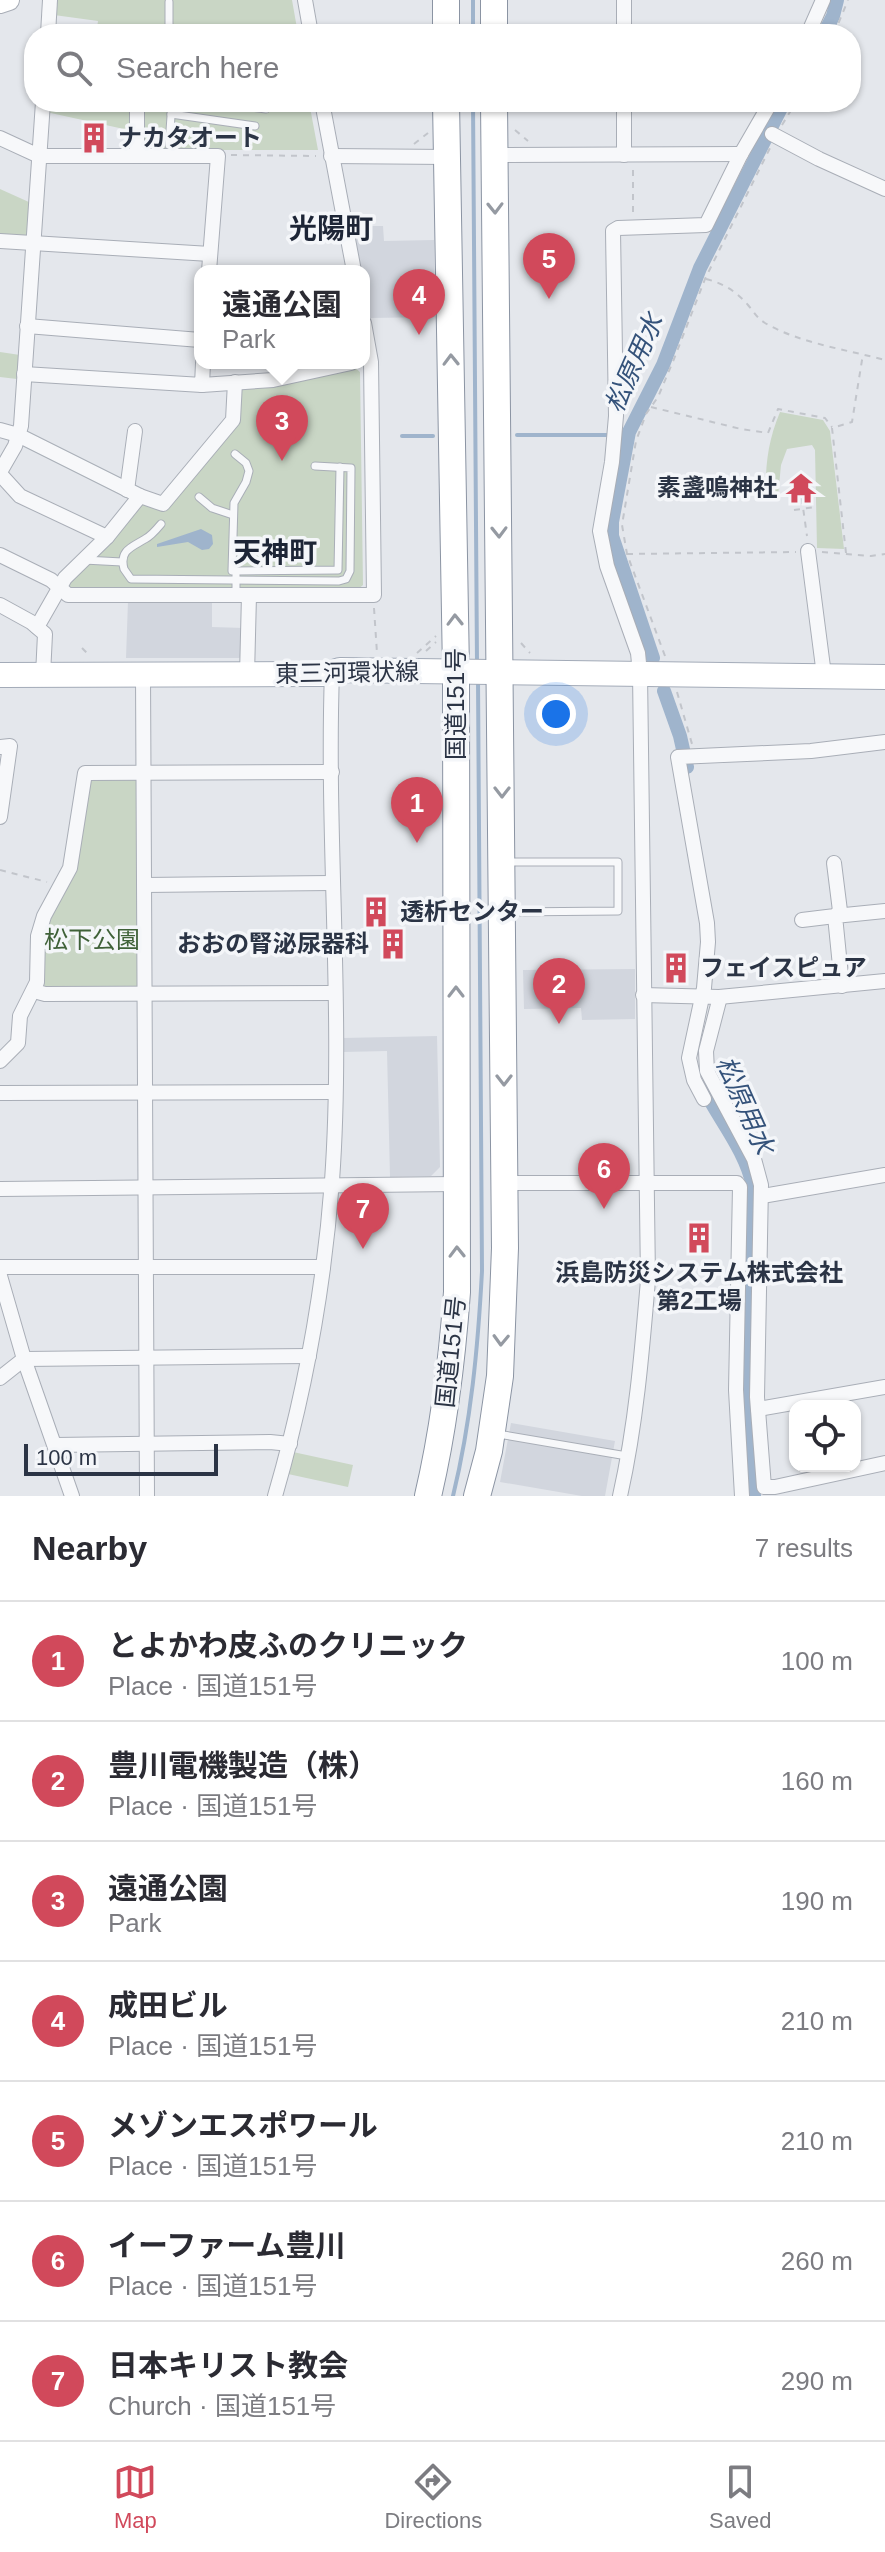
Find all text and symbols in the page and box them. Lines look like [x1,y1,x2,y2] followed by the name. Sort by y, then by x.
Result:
[24,24,861,112] search box
[52,46,96,90] icon: search
[116,51,279,84] text: Search here
[77,121,111,155] building icon: ナカタオート
[118,124,262,151] place label: ナカタオート
[486,202,504,215] one-way arrow
[289,213,373,244] district label: 光陽町
[523,233,575,299] pin: 5
[194,265,370,369] popup
[393,269,445,335] pin: 4
[222,288,342,321] text: 遠通公園
[599,307,670,417] water label: 松原用水
[222,324,275,354] text: Park
[442,354,459,366] one-way arrow
[256,395,308,461] pin: 3
[784,471,818,505] temple icon: 素盞嗚神社
[657,474,777,501] place label: 素盞嗚神社
[490,526,508,539] one-way arrow
[233,537,317,568] district label: 天神町
[447,613,464,626] one-way arrow
[442,648,469,760] street label: 国道151号
[275,658,419,687] street label: 東三河環状線
[536,694,576,734] your location
[391,777,443,843] pin: 1
[493,786,511,799] one-way arrow
[359,895,393,929] building icon: 透析センター
[400,898,544,925] place label: 透析センター
[44,926,140,953] park label: 松下公園
[376,927,410,961] building icon: おおの腎泌尿器科
[177,930,369,957] place label: おおの腎泌尿器科
[659,951,693,985] building icon: フェイスピュア
[700,954,867,981] place label: フェイスピュア
[533,958,585,1024] pin: 2
[447,985,465,998] one-way arrow
[710,1051,781,1161] water label: 松原用水
[495,1074,513,1087] one-way arrow
[578,1143,630,1209] pin: 6
[337,1183,389,1249] pin: 7
[682,1221,716,1255] building icon: 浜島防災システム株式会社 第2工場
[448,1245,466,1258] one-way arrow
[555,1259,843,1314] place label: 浜島防災システム株式会社 第2工場
[431,1295,470,1409] street label: 国道151号
[493,1334,510,1347] one-way arrow
[789,1400,861,1472] map controls
[789,1400,861,1472] button: locate
[24,1440,218,1476] scale bar
[36,1445,97,1470] text: 100 m
[32,1529,147,1567] text: Nearby
[755,1533,853,1563] text: 7 results
[108,1629,468,1662] text: とよかわ皮ふのクリニック
[51,1646,65,1676] text: 1
[781,1646,853,1676] text: 100 m
[108,1671,318,1701] text: Place · 国道151号
[108,1749,378,1782] text: 豊川電機製造（株）
[51,1766,65,1796] text: 2
[781,1766,853,1796] text: 160 m
[108,1791,318,1821] text: Place · 国道151号
[108,1872,228,1905] text: 遠通公園
[51,1886,65,1916] text: 3
[781,1886,853,1916] text: 190 m
[108,1908,161,1938] text: Park
[108,1989,228,2022] text: 成田ビル
[51,2006,65,2036] text: 4
[781,2006,853,2036] text: 210 m
[108,2031,318,2061] text: Place · 国道151号
[108,2109,378,2142] text: メゾンエスポワール
[51,2126,65,2156] text: 5
[781,2126,853,2156] text: 210 m
[108,2151,318,2181] text: Place · 国道151号
[108,2229,345,2262] text: イーファーム豊川
[51,2246,65,2276] text: 6
[781,2246,853,2276] text: 260 m
[108,2271,318,2301] text: Place · 国道151号
[108,2349,348,2382] text: 日本キリスト教会
[51,2366,65,2396] text: 7
[781,2366,853,2396] text: 290 m
[108,2391,336,2421] text: Church · 国道151号
[113,2460,157,2534] tab: Map
[384,2460,482,2534] tab: Directions
[709,2460,772,2534] tab: Saved

